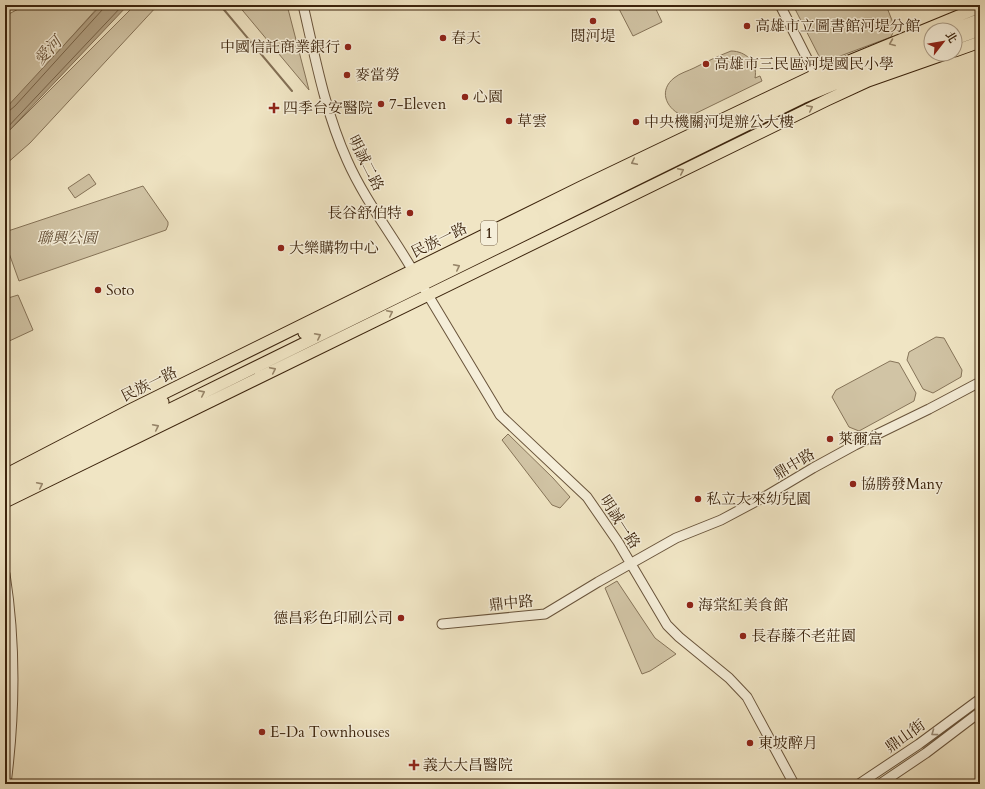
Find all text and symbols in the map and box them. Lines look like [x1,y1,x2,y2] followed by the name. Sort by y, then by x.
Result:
[588,16,598,26] marker: 閱河堤
[755,16,920,36] place label: 高雄市立圖書館河堤分館
[742,21,752,31] marker: 高雄市立圖書館河堤分館
[923,22,963,62] north arrow
[570,26,616,46] place label: 閱河堤
[451,28,481,48] place label: 春天
[942,29,960,46] text: 北
[29,30,69,70] water label: 愛河
[438,33,448,43] marker: 春天
[220,37,340,57] place label: 中國信託商業銀行
[889,39,896,47] one-way arrow
[343,42,353,52] marker: 中國信託商業銀行
[714,54,894,74] place label: 高雄市三民區河堤國民小學
[701,59,711,69] marker: 高雄市三民區河堤國民小學
[355,65,400,85] place label: 麥當勞
[342,70,352,80] marker: 麥當勞
[473,87,503,107] place label: 心園
[460,92,470,102] marker: 心園
[389,94,447,114] place label: 7-Eleven
[283,98,373,118] place label: 四季台安醫院
[376,99,386,109] marker: 7-Eleven
[268,102,280,114] marker: 四季台安醫院
[806,105,814,113] one-way arrow
[517,111,547,131] place label: 草雲
[644,112,794,132] place label: 中央機關河堤辦公大樓
[504,116,514,126] marker: 草雲
[631,117,641,127] marker: 中央機關河堤辦公大樓
[343,132,389,194] street label: 明誠二路
[631,157,638,165] one-way arrow
[677,168,684,176] one-way arrow
[327,203,402,223] place label: 長谷舒伯特
[405,208,415,218] marker: 長谷舒伯特
[408,218,470,262] street label: 民族一路
[481,221,497,245] road number: 1
[37,228,99,248] park label: 聯興公園
[289,238,379,258] place label: 大樂購物中心
[276,243,286,253] marker: 大樂購物中心
[452,265,460,272] one-way arrow
[106,280,134,300] place label: Soto
[93,285,103,295] marker: Soto
[386,310,393,318] one-way arrow
[314,333,322,341] one-way arrow
[118,362,180,406] street label: 民族一路
[269,367,277,375] one-way arrow
[198,391,205,398] one-way arrow
[152,425,160,432] one-way arrow
[838,429,883,449] place label: 萊爾富
[825,434,835,444] marker: 萊爾富
[770,444,818,484] street label: 鼎中路
[861,474,943,494] place label: 協勝發Many
[848,479,858,489] marker: 協勝發Many
[36,482,43,490] one-way arrow
[706,489,811,509] place label: 私立大來幼兒園
[595,491,645,553] street label: 明誠一路
[693,494,703,504] marker: 私立大來幼兒園
[488,591,534,615] street label: 鼎中路
[698,595,788,615] place label: 海棠紅美食館
[685,600,695,610] marker: 海棠紅美食館
[273,608,393,628] place label: 德昌彩色印刷公司
[396,613,406,623] marker: 德昌彩色印刷公司
[751,626,856,646] place label: 長春藤不老莊園
[738,631,748,641] marker: 長春藤不老莊園
[881,715,929,757] street label: 鼎山街
[270,722,390,742] place label: E-Da Townhouses
[257,727,267,737] marker: E-Da Townhouses
[931,728,938,736] one-way arrow
[758,733,818,753] place label: 東坡醉月
[745,738,755,748] marker: 東坡醉月
[423,755,513,775] place label: 義大大昌醫院
[408,759,420,771] marker: 義大大昌醫院

